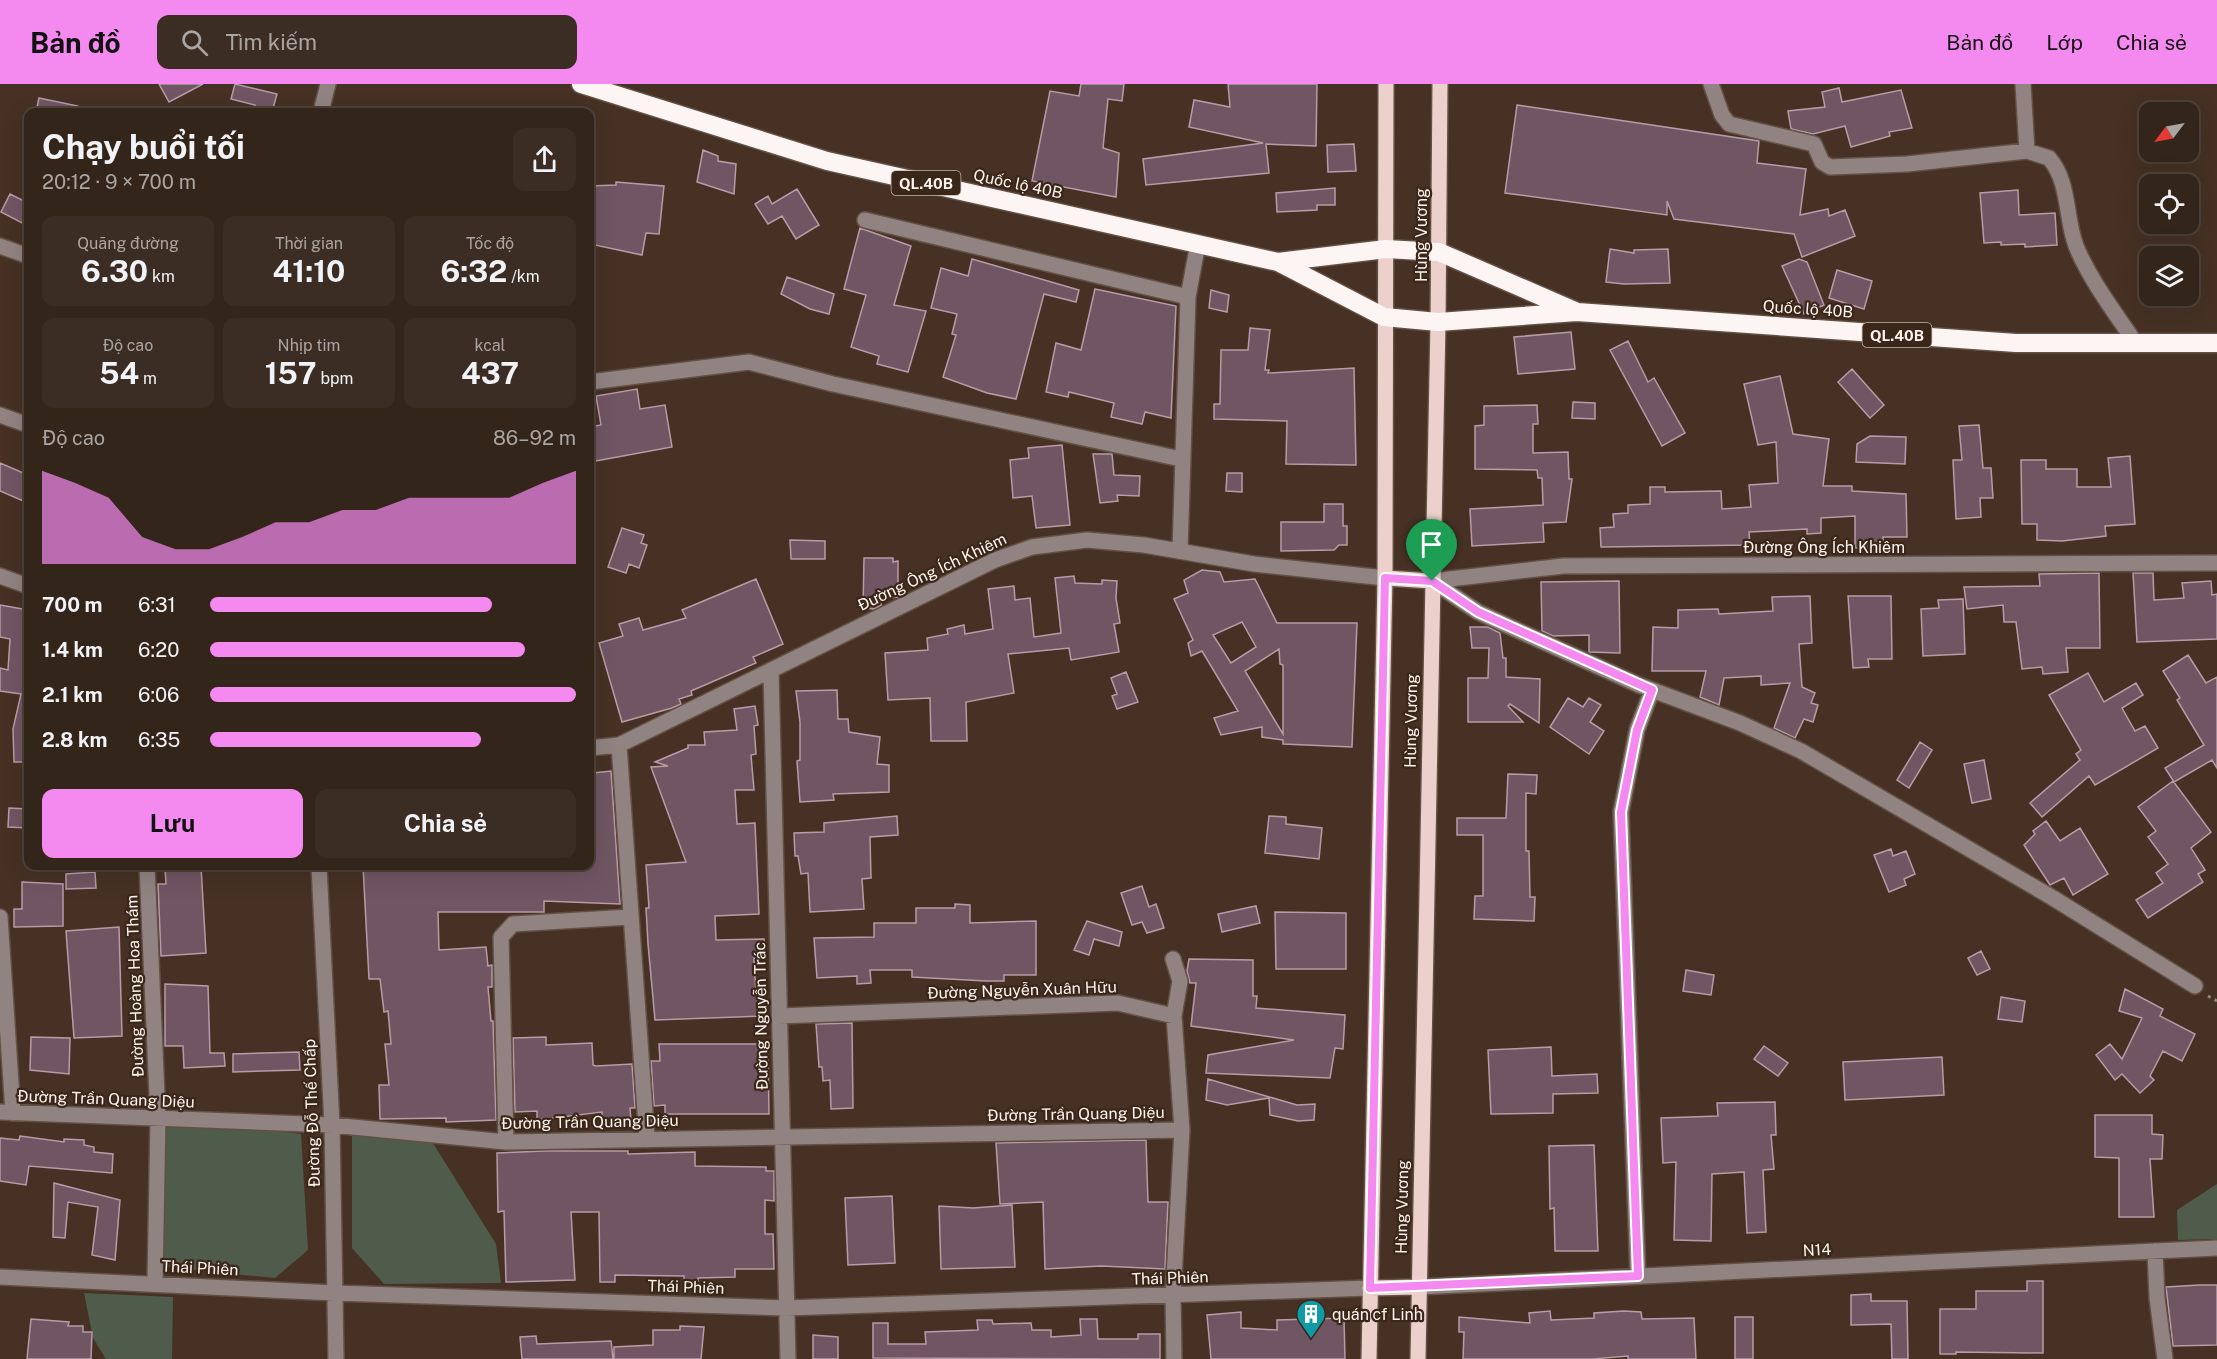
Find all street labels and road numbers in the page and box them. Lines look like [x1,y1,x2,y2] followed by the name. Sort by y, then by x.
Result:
[972,165,1064,203] street label: Quốc lộ 40B
[892,171,960,195] road number: QL.40B
[1412,188,1431,282] street label: Hùng Vương
[1762,296,1854,322] street label: Quốc lộ 40B
[1862,323,1932,347] road number: QL.40B
[854,528,1009,615] street label: Đường Ông Ích Khiêm
[1743,537,1905,557] street label: Đường Ông Ích Khiêm
[1401,674,1421,768] street label: Hùng Vương
[122,895,148,1077] street label: Đường Hoàng Hoa Thám
[750,942,772,1090] street label: Đường Nguyễn Trác
[927,977,1117,1003] street label: Đường Nguyễn Xuân Hữu
[300,1039,324,1187] street label: Đường Đỗ Thế Chấp
[17,1086,195,1112] street label: Đường Trần Quang Diệu
[987,1103,1165,1125] street label: Đường Trần Quang Diệu
[501,1111,679,1133] street label: Đường Trần Quang Diệu
[1392,1160,1412,1254] street label: Hùng Vương
[1802,1240,1832,1260] street label: N14
[161,1256,239,1280] street label: Thái Phiên
[1131,1267,1209,1289] street label: Thái Phiên
[647,1276,725,1298] street label: Thái Phiên

